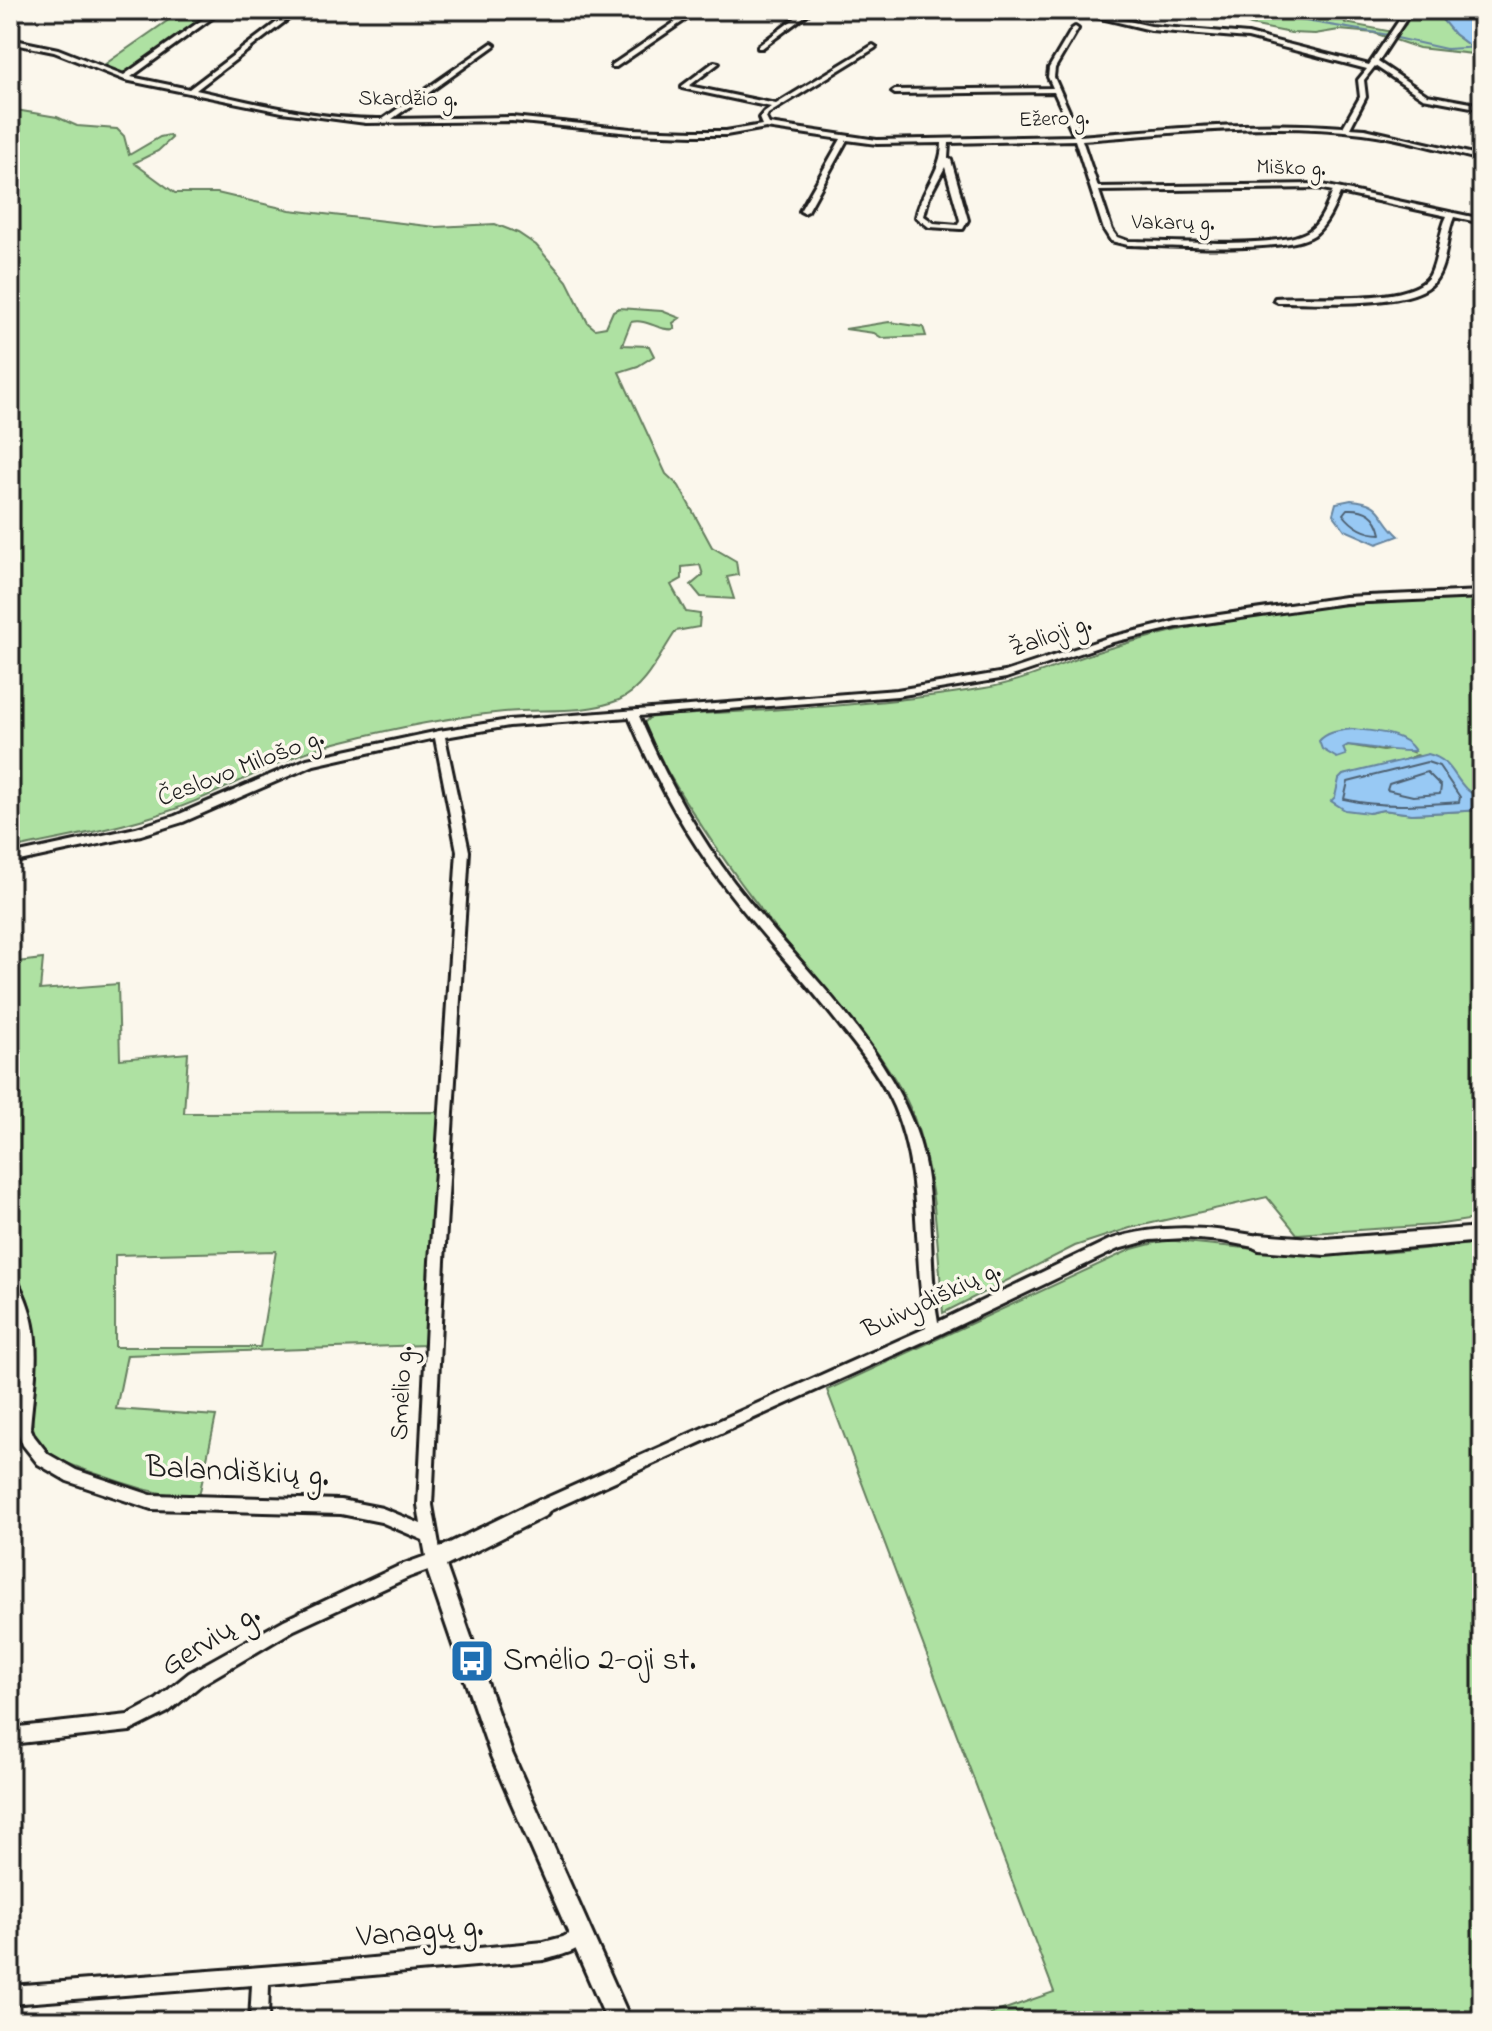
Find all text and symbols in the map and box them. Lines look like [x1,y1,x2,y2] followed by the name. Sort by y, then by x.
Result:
[358,83,458,118] street label: Skardžio g.
[1018,103,1090,138] street label: Ežero g.
[1256,152,1326,187] street label: Miško g.
[1130,207,1215,242] street label: Vakarų g.
[1005,605,1097,669] street label: Žalioji g.
[152,720,330,818] street label: Česlovo Milošo g.
[855,1252,1008,1350] street label: Buivydiškių g.
[382,1345,424,1441] street label: Smėlio g.
[143,1445,330,1501] street label: Balandiškių g.
[152,1592,270,1690] street label: Gervių g.
[448,1637,496,1685] bus stop icon: Smėlio 2-oji st.
[503,1638,696,1685] place label: Smėlio 2-oji st.
[354,1904,485,1962] street label: Vanagų g.

